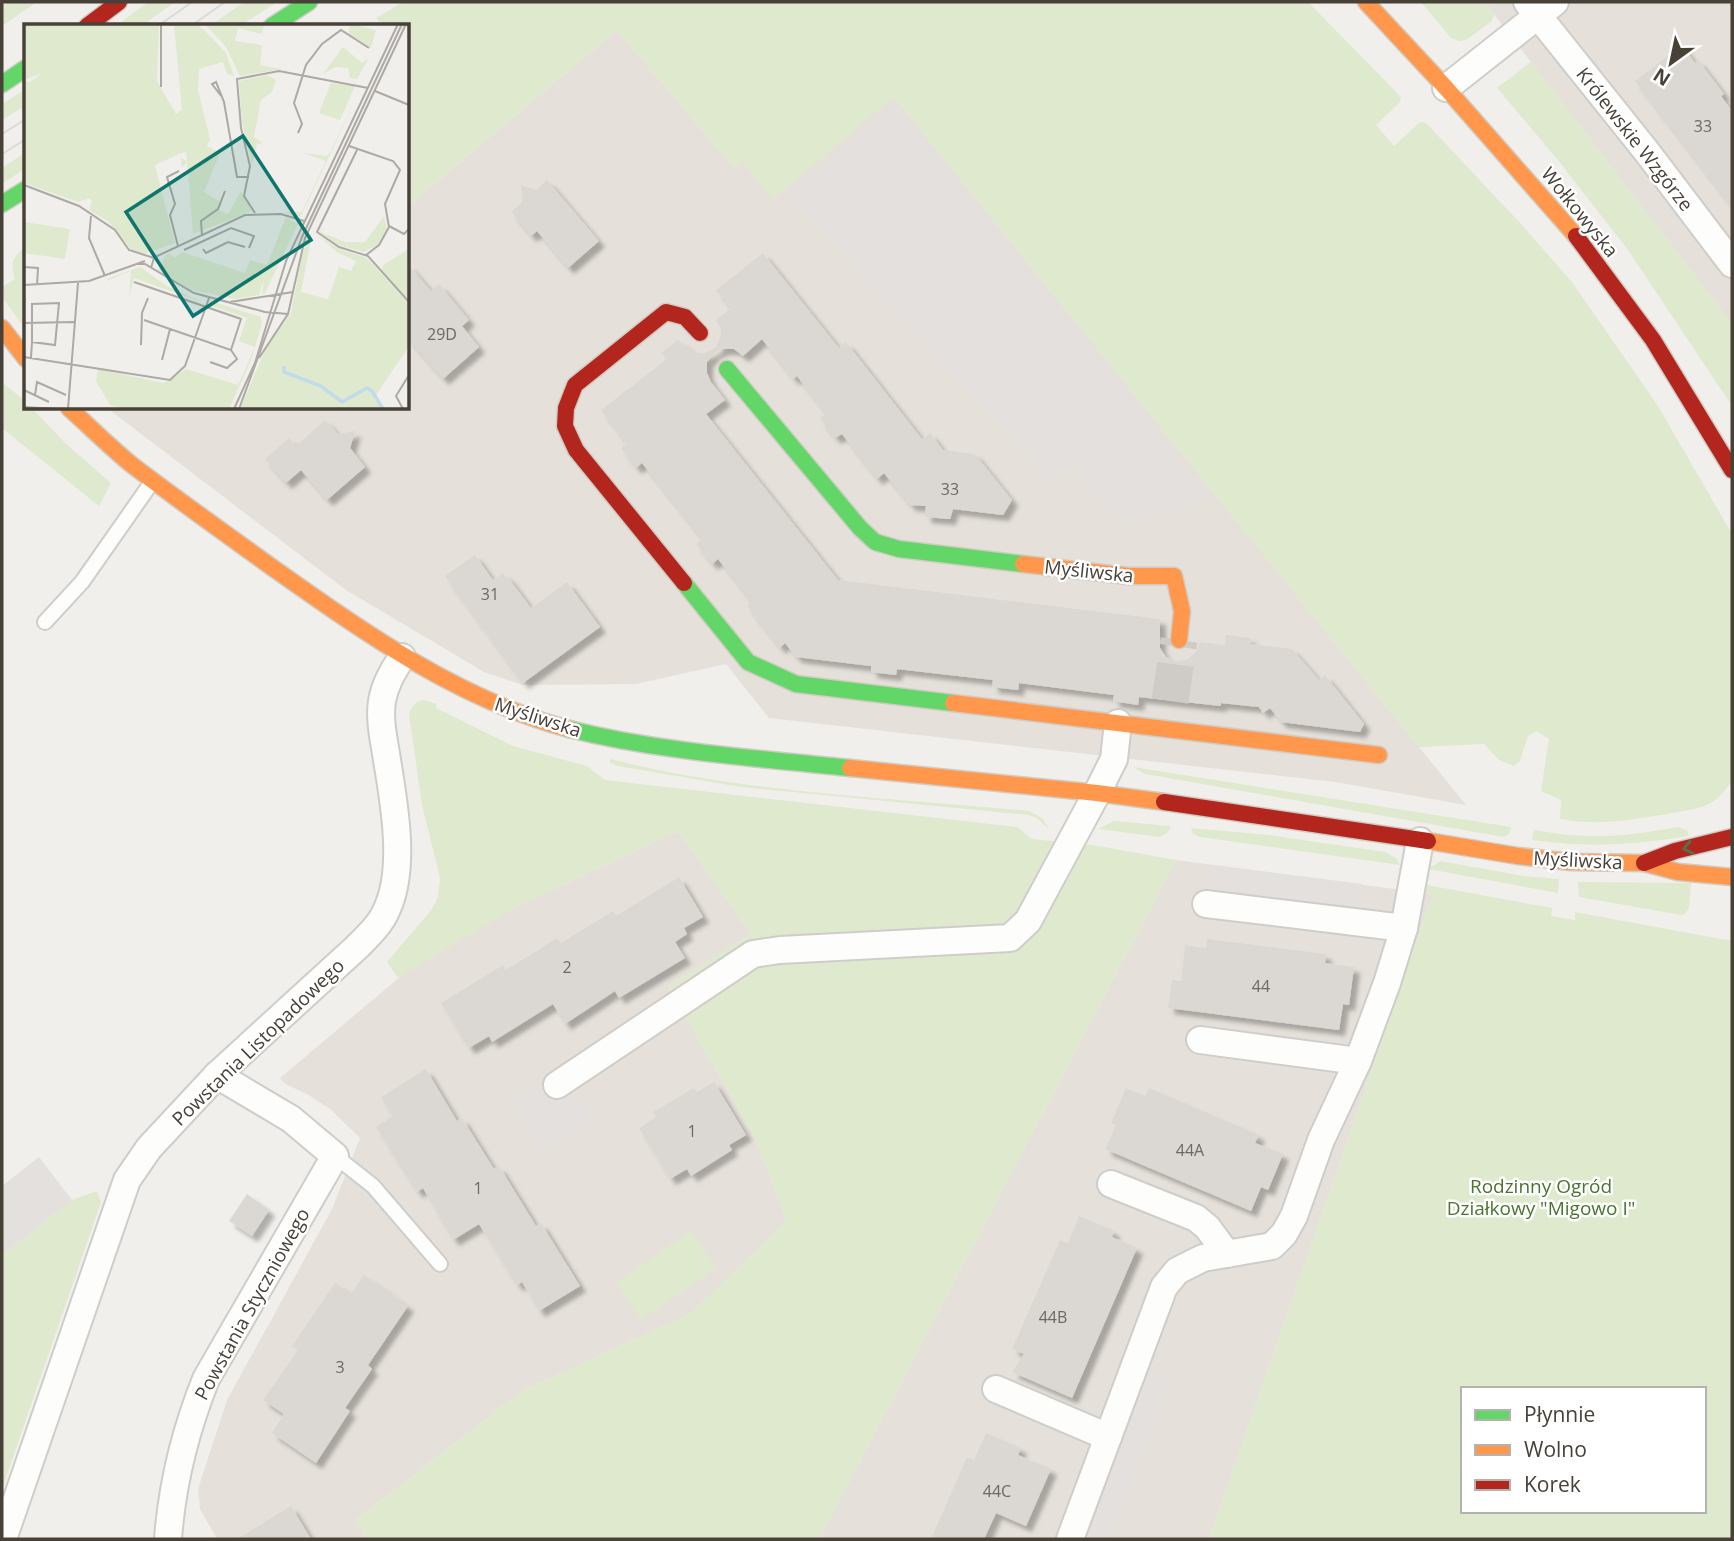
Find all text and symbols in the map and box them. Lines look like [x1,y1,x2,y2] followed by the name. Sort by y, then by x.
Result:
[24,24,410,410] inset map
[1636,28,1706,98] north arrow
[1571,62,1699,216] street label: Królewskie Wzgórze
[1648,62,1675,92] text: N
[1694,115,1712,137] house number: 33
[1536,161,1624,263] street label: Wołkowyska
[427,323,457,345] house number: 29D
[941,478,959,500] house number: 33
[1043,553,1135,589] street label: Myśliwska
[481,583,499,605] house number: 31
[491,691,585,743] street label: Myśliwska
[1682,839,1694,854] one-way arrow
[1533,845,1623,875] street label: Myśliwska
[166,953,350,1131] street label: Powstania Listopadowego
[562,956,572,978] house number: 2
[1252,975,1270,997] house number: 44
[687,1120,697,1142] house number: 1
[1176,1139,1205,1161] house number: 44A
[1447,1173,1635,1221] park label: Rodzinny Ogród Działkowy "Migowo I"
[473,1177,483,1199] house number: 1
[188,1203,316,1405] street label: Powstania Styczniowego
[1039,1306,1067,1328] house number: 44B
[335,1356,345,1378] house number: 3
[1461,1387,1706,1513] legend
[1524,1400,1595,1428] text: Płynnie
[1524,1435,1587,1463] text: Wolno
[1524,1470,1581,1498] text: Korek
[983,1480,1011,1502] house number: 44C

